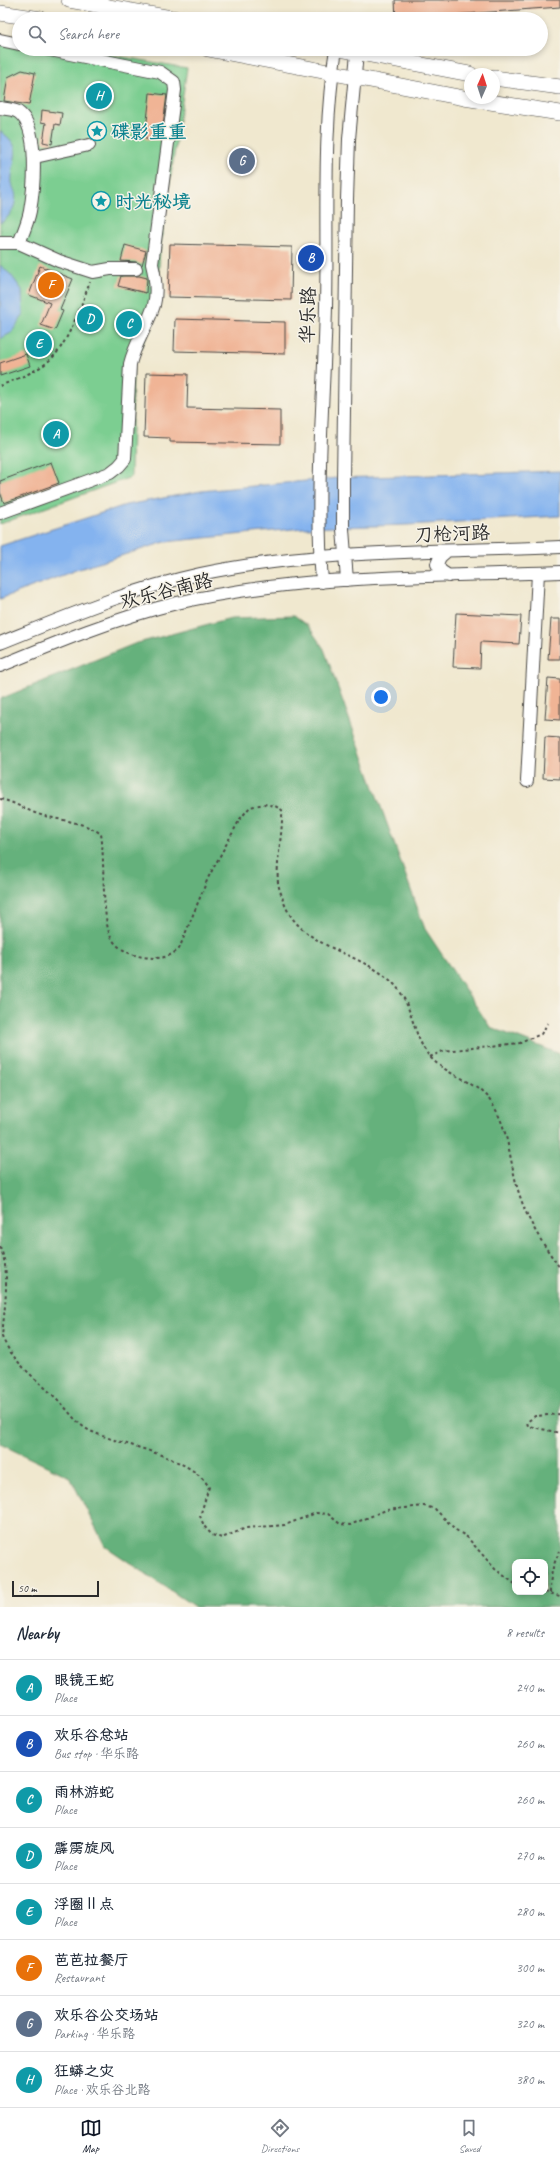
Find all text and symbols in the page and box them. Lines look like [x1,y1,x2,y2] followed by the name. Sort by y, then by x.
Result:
[12,12,548,56] search box
[26,23,48,45] icon: search
[58,25,119,44] text: Search here
[464,68,500,104] north arrow
[86,81,112,111] pin: H
[86,120,108,142] place icon: 碟影重重
[111,120,187,144] place label: 碟影重重
[229,146,255,176] pin: G
[90,190,112,212] place icon: 时光秘境
[115,190,191,214] place label: 时光秘境
[298,243,324,273] pin: B
[38,270,64,300] pin: F
[295,286,321,344] street label: 华乐路
[77,304,103,334] pin: D
[116,309,142,339] pin: C
[26,329,52,359] pin: E
[43,419,69,449] pin: A
[414,521,490,547] street label: 刀枪河路
[117,568,215,614] street label: 欢乐谷南路
[371,687,391,707] your location
[512,1559,548,1595] map controls
[512,1559,548,1595] button: locate
[12,1579,99,1598] scale bar
[18,1581,37,1595] text: 50 m
[16,1623,59,1644] text: Nearby
[506,1625,544,1641] text: 8 results
[54,1671,114,1690] text: 眼镜王蛇
[26,1680,32,1696] text: A
[516,1680,544,1696] text: 240 m
[54,1690,77,1706] text: Place
[54,1726,129,1745] text: 欢乐谷总站
[26,1736,32,1752] text: B
[516,1736,544,1752] text: 260 m
[54,1746,139,1762] text: Bus stop · 华乐路
[54,1783,114,1802] text: 雨林游蛇
[26,1792,32,1808] text: C
[516,1792,544,1808] text: 260 m
[54,1802,77,1818] text: Place
[54,1839,114,1858] text: 霹雳旋风
[25,1848,33,1864] text: D
[516,1848,544,1864] text: 270 m
[54,1858,77,1874] text: Place
[54,1895,114,1914] text: 浮圈Ⅱ点
[26,1904,32,1920] text: E
[516,1904,544,1920] text: 280 m
[54,1914,77,1930] text: Place
[54,1951,129,1970] text: 芭芭拉餐厅
[26,1960,32,1976] text: F
[516,1960,544,1976] text: 300 m
[54,1970,104,1986] text: Restaurant
[54,2006,159,2025] text: 欢乐谷公交场站
[26,2016,32,2032] text: G
[516,2016,544,2032] text: 320 m
[54,2026,135,2042] text: Parking · 华乐路
[54,2062,114,2081] text: 狂蟒之灾
[25,2072,33,2088] text: H
[516,2072,544,2088] text: 380 m
[54,2082,151,2098] text: Place · 欢乐谷北路
[80,2117,102,2155] tab: Map
[261,2117,299,2155] tab: Directions
[458,2117,480,2155] tab: Saved

